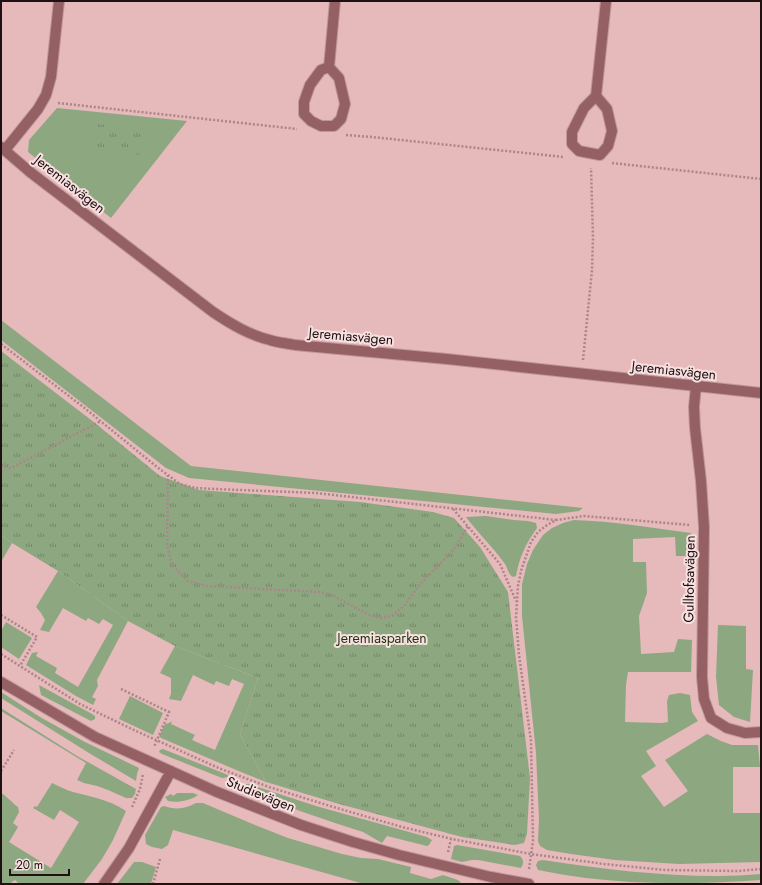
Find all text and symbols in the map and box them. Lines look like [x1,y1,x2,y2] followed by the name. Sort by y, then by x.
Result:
[29,149,110,218] street label: Jeremiasvägen
[306,322,394,350] street label: Jeremiasvägen
[629,355,717,384] street label: Jeremiasvägen
[678,535,700,623] street label: Gulltofsavägen
[335,628,427,648] park label: Jeremiasparken
[224,771,298,817] street label: Studievägen
[10,851,69,877] scale bar
[16,856,43,874] text: 20 m

